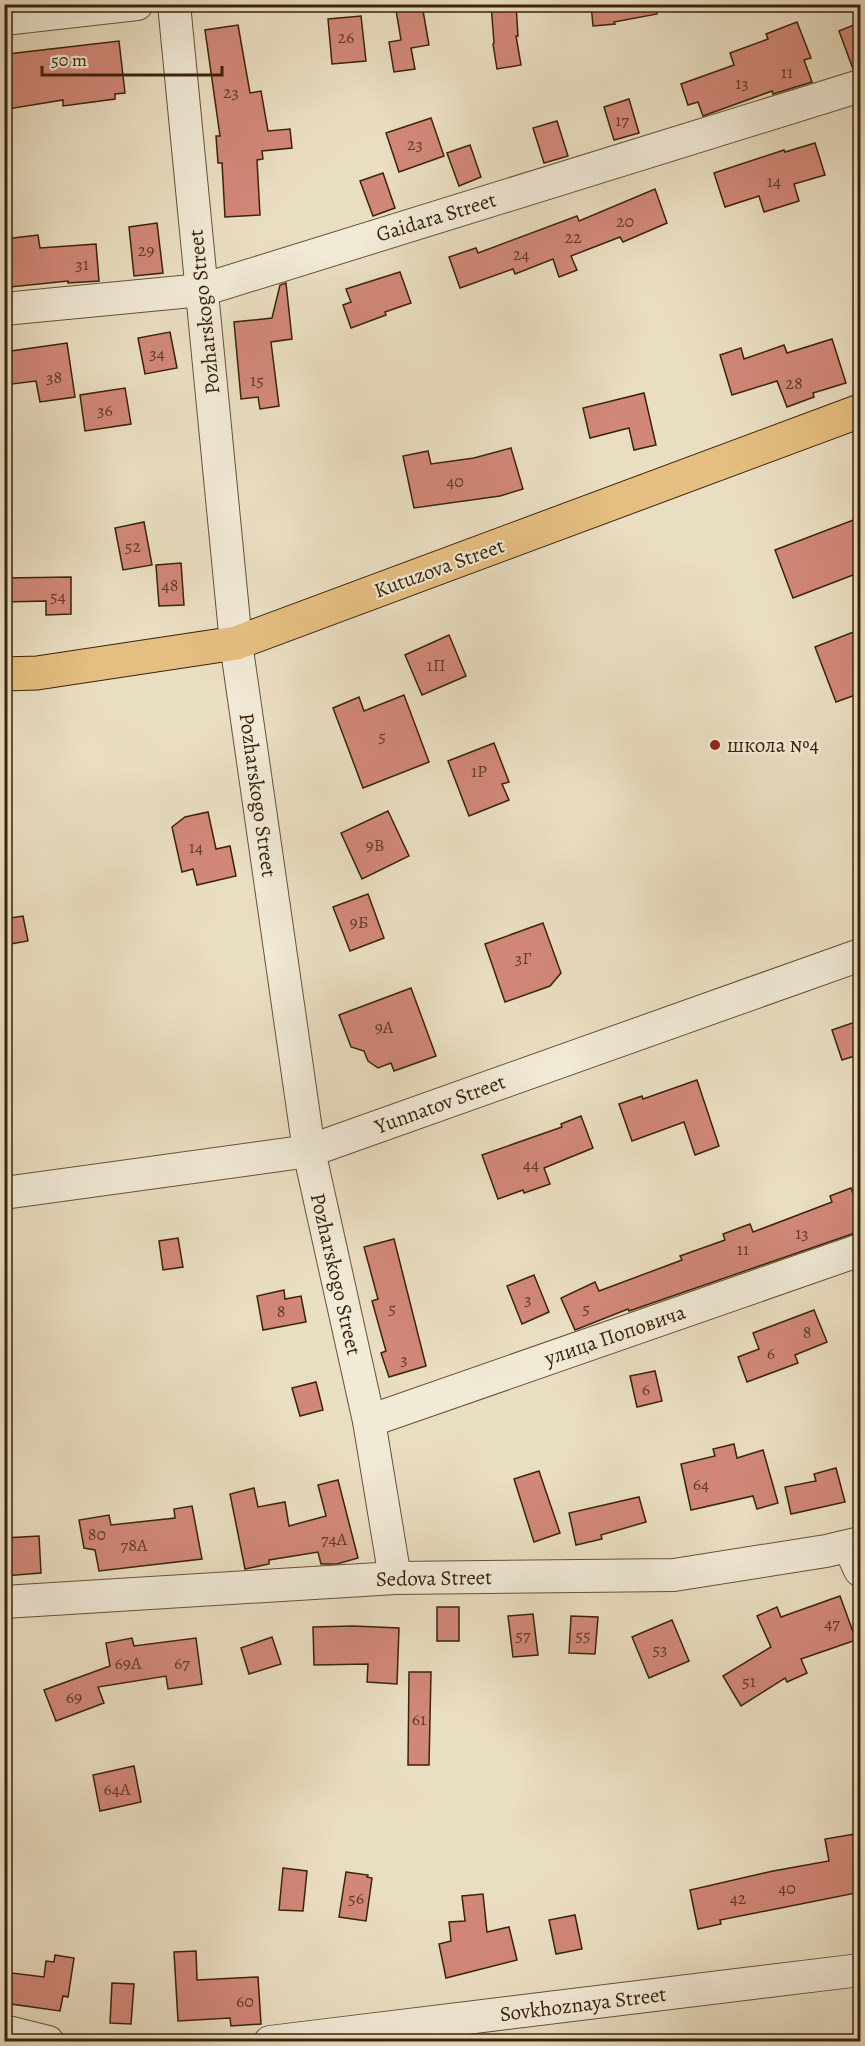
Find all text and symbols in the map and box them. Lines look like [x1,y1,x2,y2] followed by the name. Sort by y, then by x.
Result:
[338,25,354,49] house number: 26
[42,39,222,77] scale bar
[51,48,87,72] text: 50 m
[781,60,793,84] house number: 11
[735,71,749,95] house number: 13
[223,80,239,104] house number: 23
[615,108,629,132] house number: 17
[407,132,423,156] house number: 23
[767,169,781,193] house number: 14
[373,185,499,249] street label: Gaidara Street
[616,209,634,233] house number: 20
[564,225,582,249] house number: 22
[181,228,227,396] street label: Pozharskogo Street
[138,238,154,262] house number: 29
[513,242,529,266] house number: 24
[75,252,89,276] house number: 31
[149,341,165,365] house number: 34
[46,365,62,389] house number: 38
[250,368,264,392] house number: 15
[785,371,803,395] house number: 28
[97,398,113,422] house number: 36
[446,469,464,493] house number: 40
[370,531,508,605] street label: Kutuzova Street
[125,534,142,558] house number: 52
[162,573,178,597] house number: 48
[50,584,66,608] house number: 54
[427,653,445,677] house number: 1П
[233,711,283,879] street label: Pozharskogo Street
[378,724,386,748] house number: 5
[727,731,819,759] place label: школа №4
[708,738,722,752] marker: школа №4
[471,759,487,783] house number: 1Р
[366,833,384,857] house number: 9В
[189,835,203,859] house number: 14
[350,910,368,934] house number: 9Б
[515,946,531,970] house number: 3Г
[375,1015,394,1039] house number: 9А
[370,1067,509,1141] street label: Yunnatov Street
[523,1152,539,1176] house number: 44
[304,1190,368,1358] street label: Pozharskogo Street
[795,1221,809,1245] house number: 13
[737,1237,749,1261] house number: 11
[524,1287,532,1311] house number: 3
[388,1296,396,1320] house number: 5
[582,1296,590,1320] house number: 5
[540,1298,690,1373] street label: улица Поповича
[277,1299,285,1323] house number: 8
[803,1320,811,1344] house number: 8
[767,1341,775,1365] house number: 6
[400,1347,408,1371] house number: 3
[642,1377,650,1401] house number: 6
[693,1472,709,1496] house number: 64
[88,1522,106,1546] house number: 80
[321,1527,348,1551] house number: 74А
[121,1533,148,1557] house number: 78А
[376,1563,492,1593] street label: Sedova Street
[824,1611,840,1635] house number: 47
[515,1623,531,1647] house number: 57
[575,1623,591,1647] house number: 55
[652,1637,668,1661] house number: 53
[114,1651,142,1675] house number: 69А
[174,1651,190,1675] house number: 67
[742,1669,756,1693] house number: 51
[66,1685,82,1709] house number: 69
[412,1707,426,1731] house number: 61
[104,1777,131,1801] house number: 64А
[778,1876,796,1900] house number: 40
[348,1886,364,1910] house number: 56
[730,1886,747,1910] house number: 42
[498,1980,668,2028] street label: Sovkhoznaya Street
[236,1989,254,2013] house number: 60

